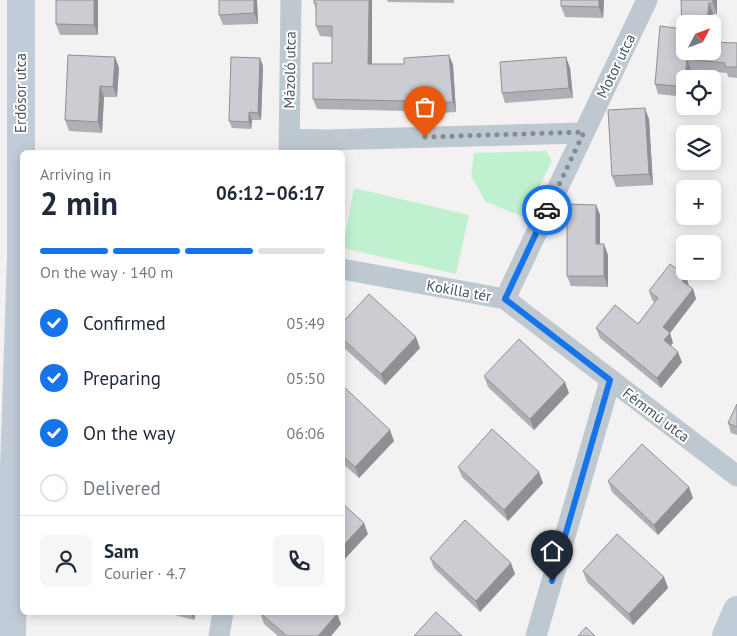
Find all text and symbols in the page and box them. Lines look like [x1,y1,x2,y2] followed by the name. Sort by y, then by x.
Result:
[676,15,721,60] north arrow
[676,15,721,280] map controls
[279,31,300,109] street label: Mázoló utca
[592,31,639,101] street label: Motor utca
[11,53,30,133] street label: Erdősor utca
[676,70,721,115] button: locate
[404,86,446,137] pin
[411,93,439,121] icon: bag
[676,125,721,170] button: layers
[40,164,111,184] text: Arriving in
[676,180,721,225] button: +
[216,181,325,205] text: 06:12–06:17
[40,182,118,224] text: 2 min
[522,185,572,235] courier
[533,196,561,224] icon: car
[676,235,721,280] button: −
[40,262,173,282] text: On the way · 140 m
[425,275,493,306] street label: Kokilla tér
[40,309,68,337] icon: check
[83,311,166,335] text: Confirmed
[287,313,325,333] text: 05:49
[40,364,68,392] icon: check
[83,366,161,390] text: Preparing
[287,368,325,388] text: 05:50
[619,383,694,446] street label: Fémmű utca
[40,419,68,447] icon: check
[83,421,175,445] text: On the way
[287,423,325,443] text: 06:06
[83,476,161,500] text: Delivered
[531,530,573,581] pin
[40,535,92,587] button: person
[273,535,325,587] button: phone
[538,537,566,565] icon: home
[104,539,139,563] text: Sam
[104,563,187,583] text: Courier · 4.7

